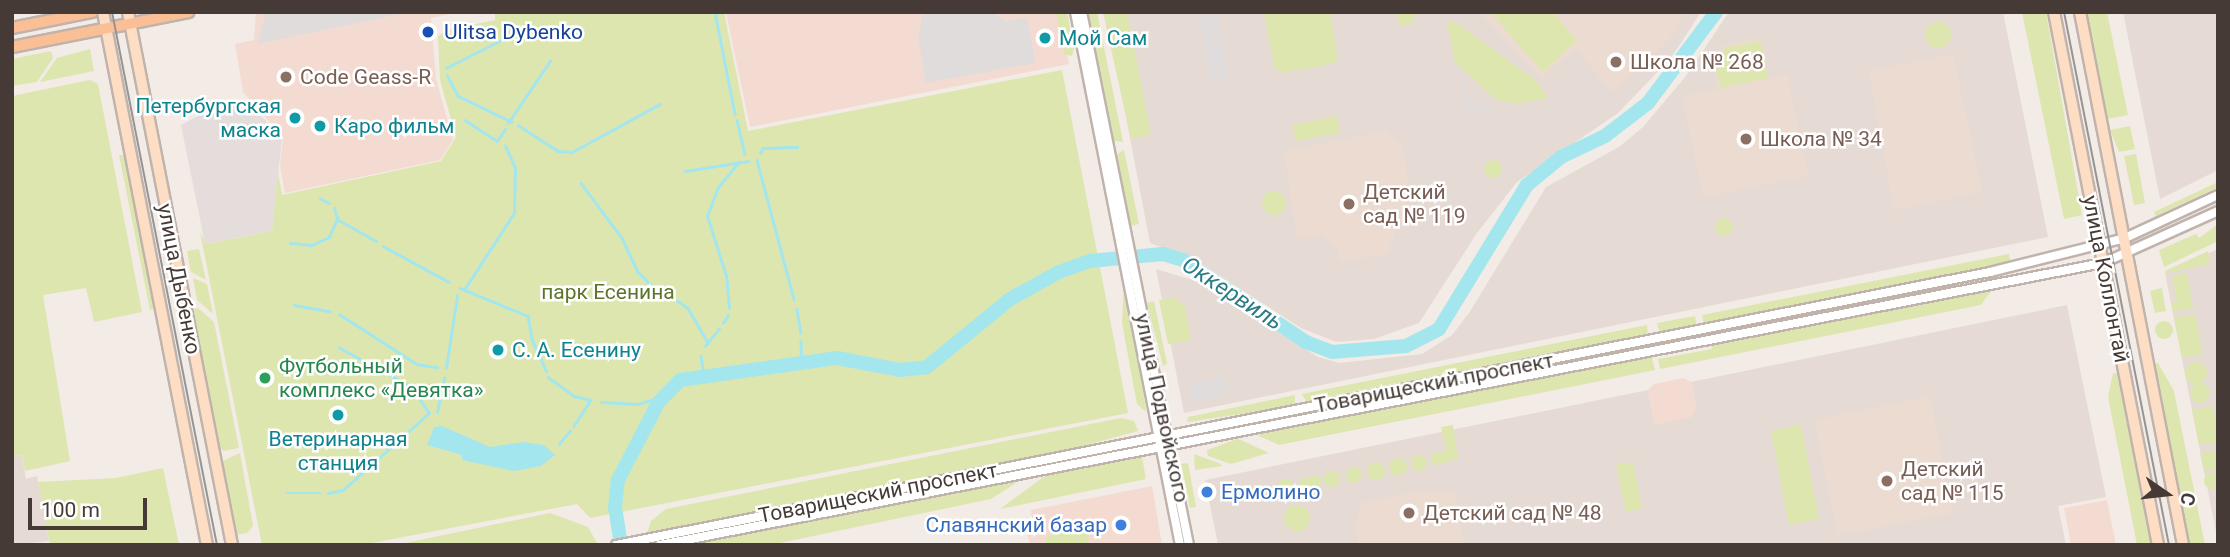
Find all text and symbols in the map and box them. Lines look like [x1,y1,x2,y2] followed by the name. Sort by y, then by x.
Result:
[444,19,583,45] place label: Ulitsa Dybenko
[418,22,438,42] marker: Ulitsa Dybenko
[1059,25,1147,51] place label: Мой Сам
[1037,30,1053,46] marker: Мой Сам
[1630,49,1764,75] place label: Школа № 268
[1608,54,1624,70] marker: Школа № 268
[300,64,431,90] place label: Code Geass-R
[278,69,294,85] marker: Code Geass-R
[136,93,281,143] place label: Петербургская маска
[287,110,303,126] marker: Петербургская маска
[334,113,454,139] place label: Каро фильм
[312,118,328,134] marker: Каро фильм
[1760,126,1882,152] place label: Школа № 34
[1738,131,1754,147] marker: Школа № 34
[1363,179,1466,229] place label: Детский сад № 119
[2077,193,2135,365] street label: улица Коллонтай
[1341,196,1357,212] marker: Детский сад № 119
[152,202,206,356] street label: улица Дыбенко
[1177,251,1287,337] water label: Оккервиль
[541,279,675,305] park label: парк Есенина
[1130,311,1194,505] street label: улица Подвойского
[512,337,641,363] place label: С. А. Есенину
[490,342,506,358] marker: С. А. Есенину
[1312,347,1556,419] street label: Товарищеский проспект
[279,353,484,403] place label: Футбольный комплекс «Девятка»
[257,370,273,386] marker: Футбольный комплекс «Девятка»
[330,407,346,423] marker: Ветеринарная станция
[269,426,407,476] place label: Ветеринарная станция
[1901,456,2004,506] place label: Детский сад № 115
[756,457,1000,529] street label: Товарищеский проспект
[2132,459,2202,529] north arrow
[1879,473,1895,489] marker: Детский сад № 115
[1221,479,1320,505] place label: Ермолино
[32,484,150,528] scale bar
[1199,484,1215,500] marker: Ермолино
[2175,490,2201,508] text: С
[41,498,100,522] text: 100 m
[1423,500,1602,526] place label: Детский сад № 48
[1401,505,1417,521] marker: Детский сад № 48
[925,512,1107,538] place label: Славянский базар
[1113,517,1129,533] marker: Славянский базар

